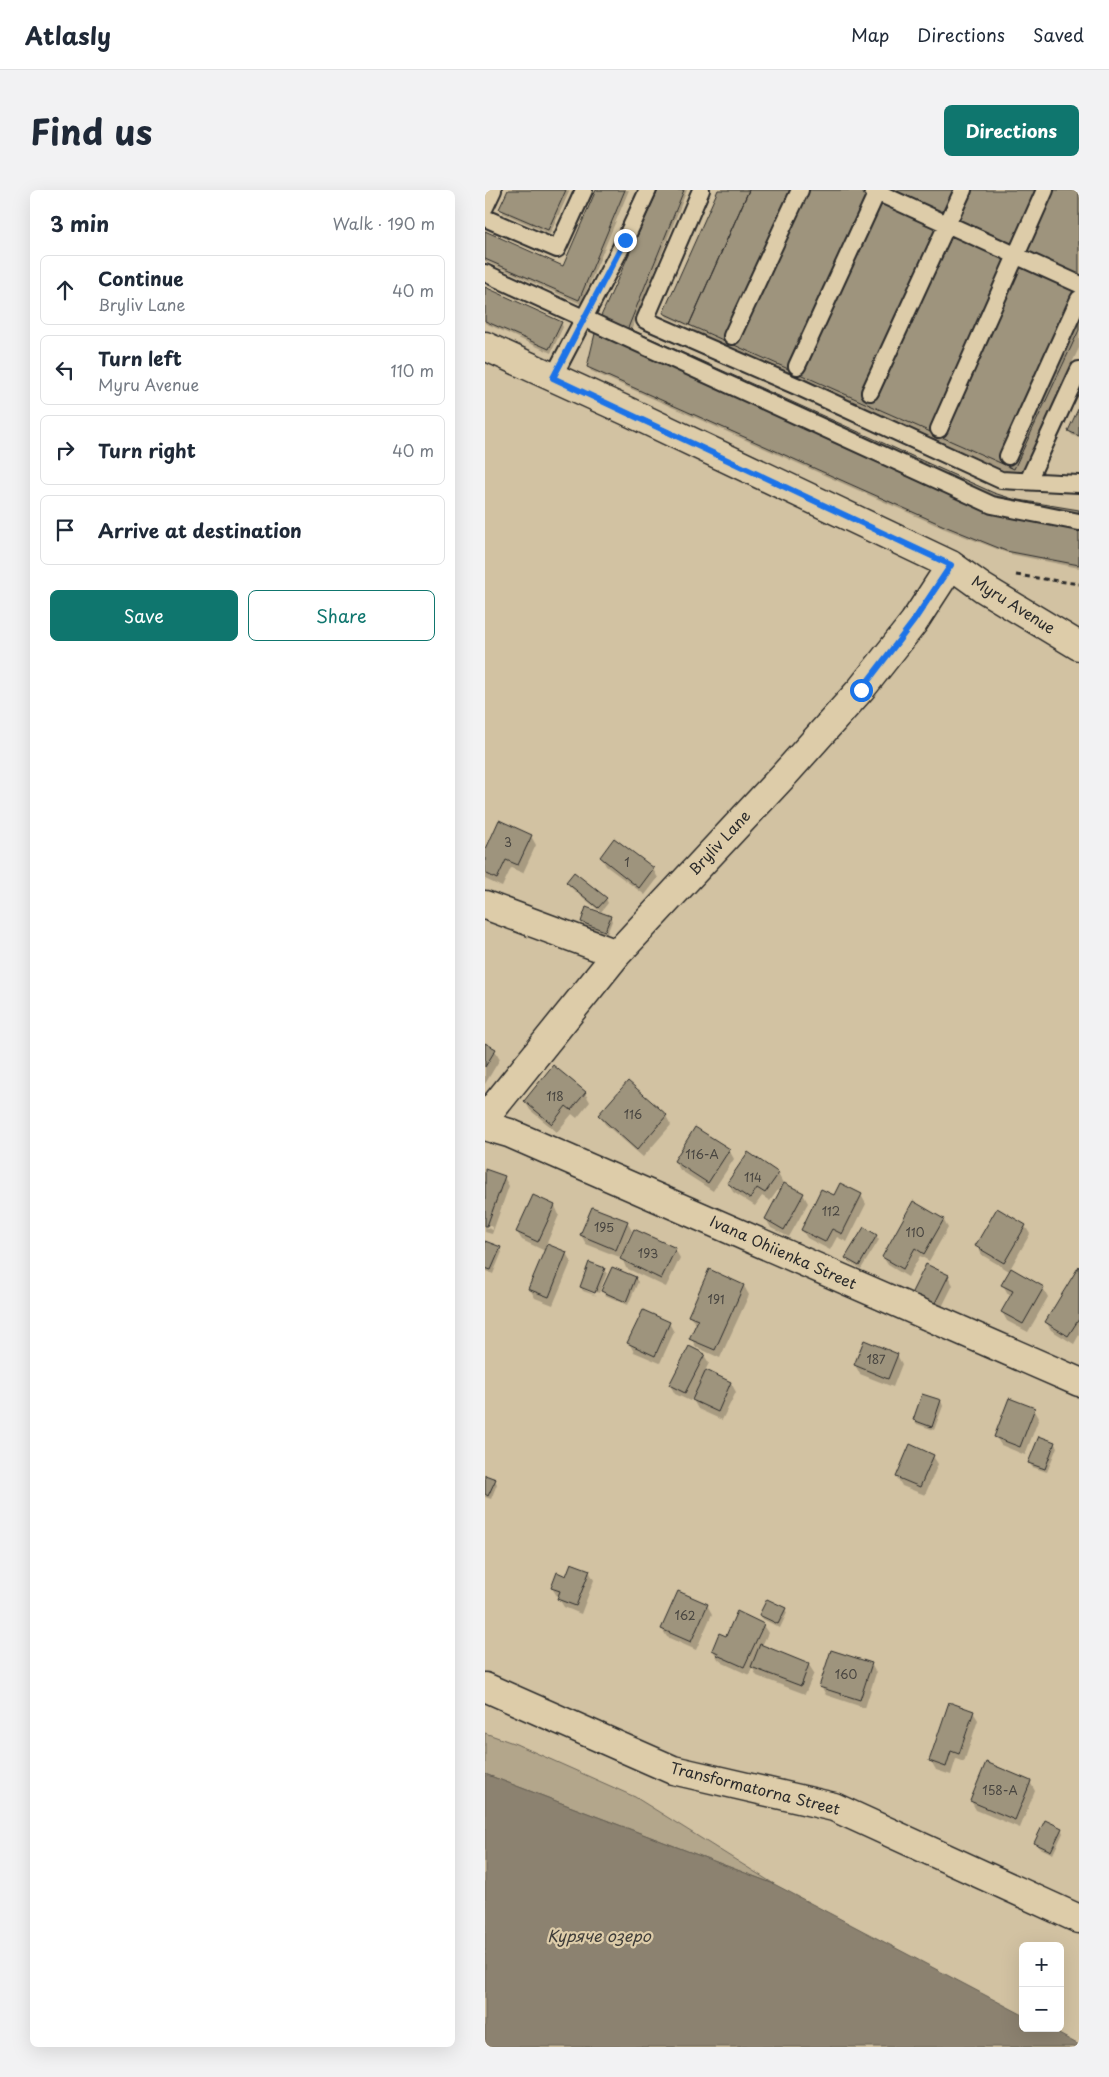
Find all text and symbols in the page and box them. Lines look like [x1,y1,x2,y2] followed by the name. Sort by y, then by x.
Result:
[25,17,111,53] text: Atlasly
[851,21,889,48] text: Map
[917,21,1005,48] text: Directions
[1033,21,1084,48] text: Saved
[30,104,152,157] text: Find us
[944,105,1079,156] button: Directions
[50,207,109,239] text: 3 min
[333,211,435,235] text: Walk · 190 m
[614,229,637,252] route end
[98,264,184,292] text: Continue
[51,276,79,304] icon: ahead
[392,278,434,302] text: 40 m
[98,292,185,316] text: Bryliv Lane
[98,344,182,372] text: Turn left
[51,356,79,384] icon: left
[391,358,434,382] text: 110 m
[98,372,199,396] text: Myru Avenue
[51,436,79,464] icon: right
[98,436,196,464] text: Turn right
[392,438,434,462] text: 40 m
[51,516,79,544] icon: arrive
[98,516,302,544] text: Arrive at destination
[967,569,1060,639] street label: Myru Avenue
[50,590,238,641] button: Save
[248,590,435,641] button: Share
[850,679,873,702] route start
[683,804,755,880] street label: Bryliv Lane
[504,833,512,851] house number: 3
[624,853,630,871] house number: 1
[546,1087,564,1105] house number: 118
[624,1105,642,1123] house number: 116
[685,1145,719,1163] house number: 116-А
[744,1168,762,1186] house number: 114
[822,1202,840,1220] house number: 112
[707,1209,861,1294] street label: Ivana Ohiienka Street
[594,1218,614,1236] house number: 195
[906,1223,925,1241] house number: 110
[638,1244,658,1262] house number: 193
[708,1290,724,1308] house number: 191
[866,1350,886,1368] house number: 187
[674,1606,696,1624] house number: 162
[835,1665,858,1683] house number: 160
[668,1755,843,1820] street label: Transformatorna Street
[982,1781,1018,1799] house number: 158-А
[547,1923,652,1947] water label: Куряче озеро
[1019,1942,1064,2032] map controls
[1019,1942,1064,1987] button: +
[1019,1987,1064,2032] button: −

